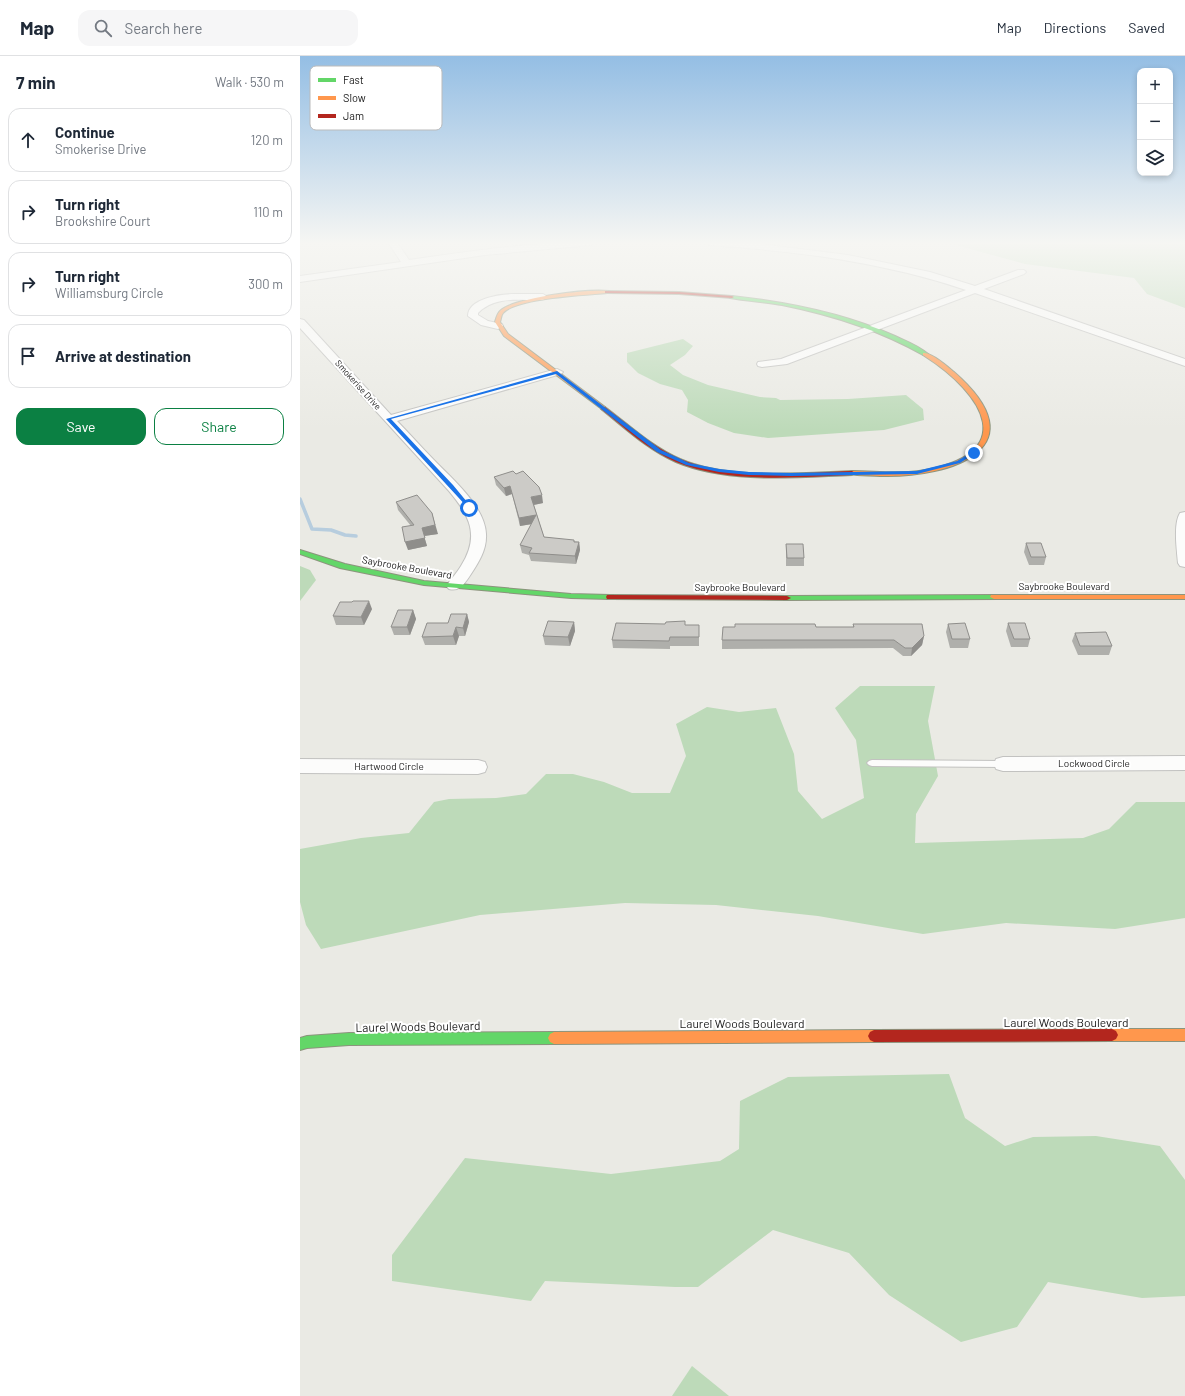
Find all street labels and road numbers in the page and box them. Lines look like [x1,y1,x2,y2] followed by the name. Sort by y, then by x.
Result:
[333,357,384,412] street label: Smokerise Drive
[361,553,453,581] street label: Saybrooke Boulevard
[1019,580,1109,592] street label: Saybrooke Boulevard
[695,581,785,593] street label: Saybrooke Boulevard
[1058,757,1130,769] street label: Lockwood Circle
[354,760,424,772] street label: Hartwood Circle
[1003,1015,1129,1029] street label: Laurel Woods Boulevard
[679,1016,805,1030] street label: Laurel Woods Boulevard
[355,1018,481,1034] street label: Laurel Woods Boulevard

